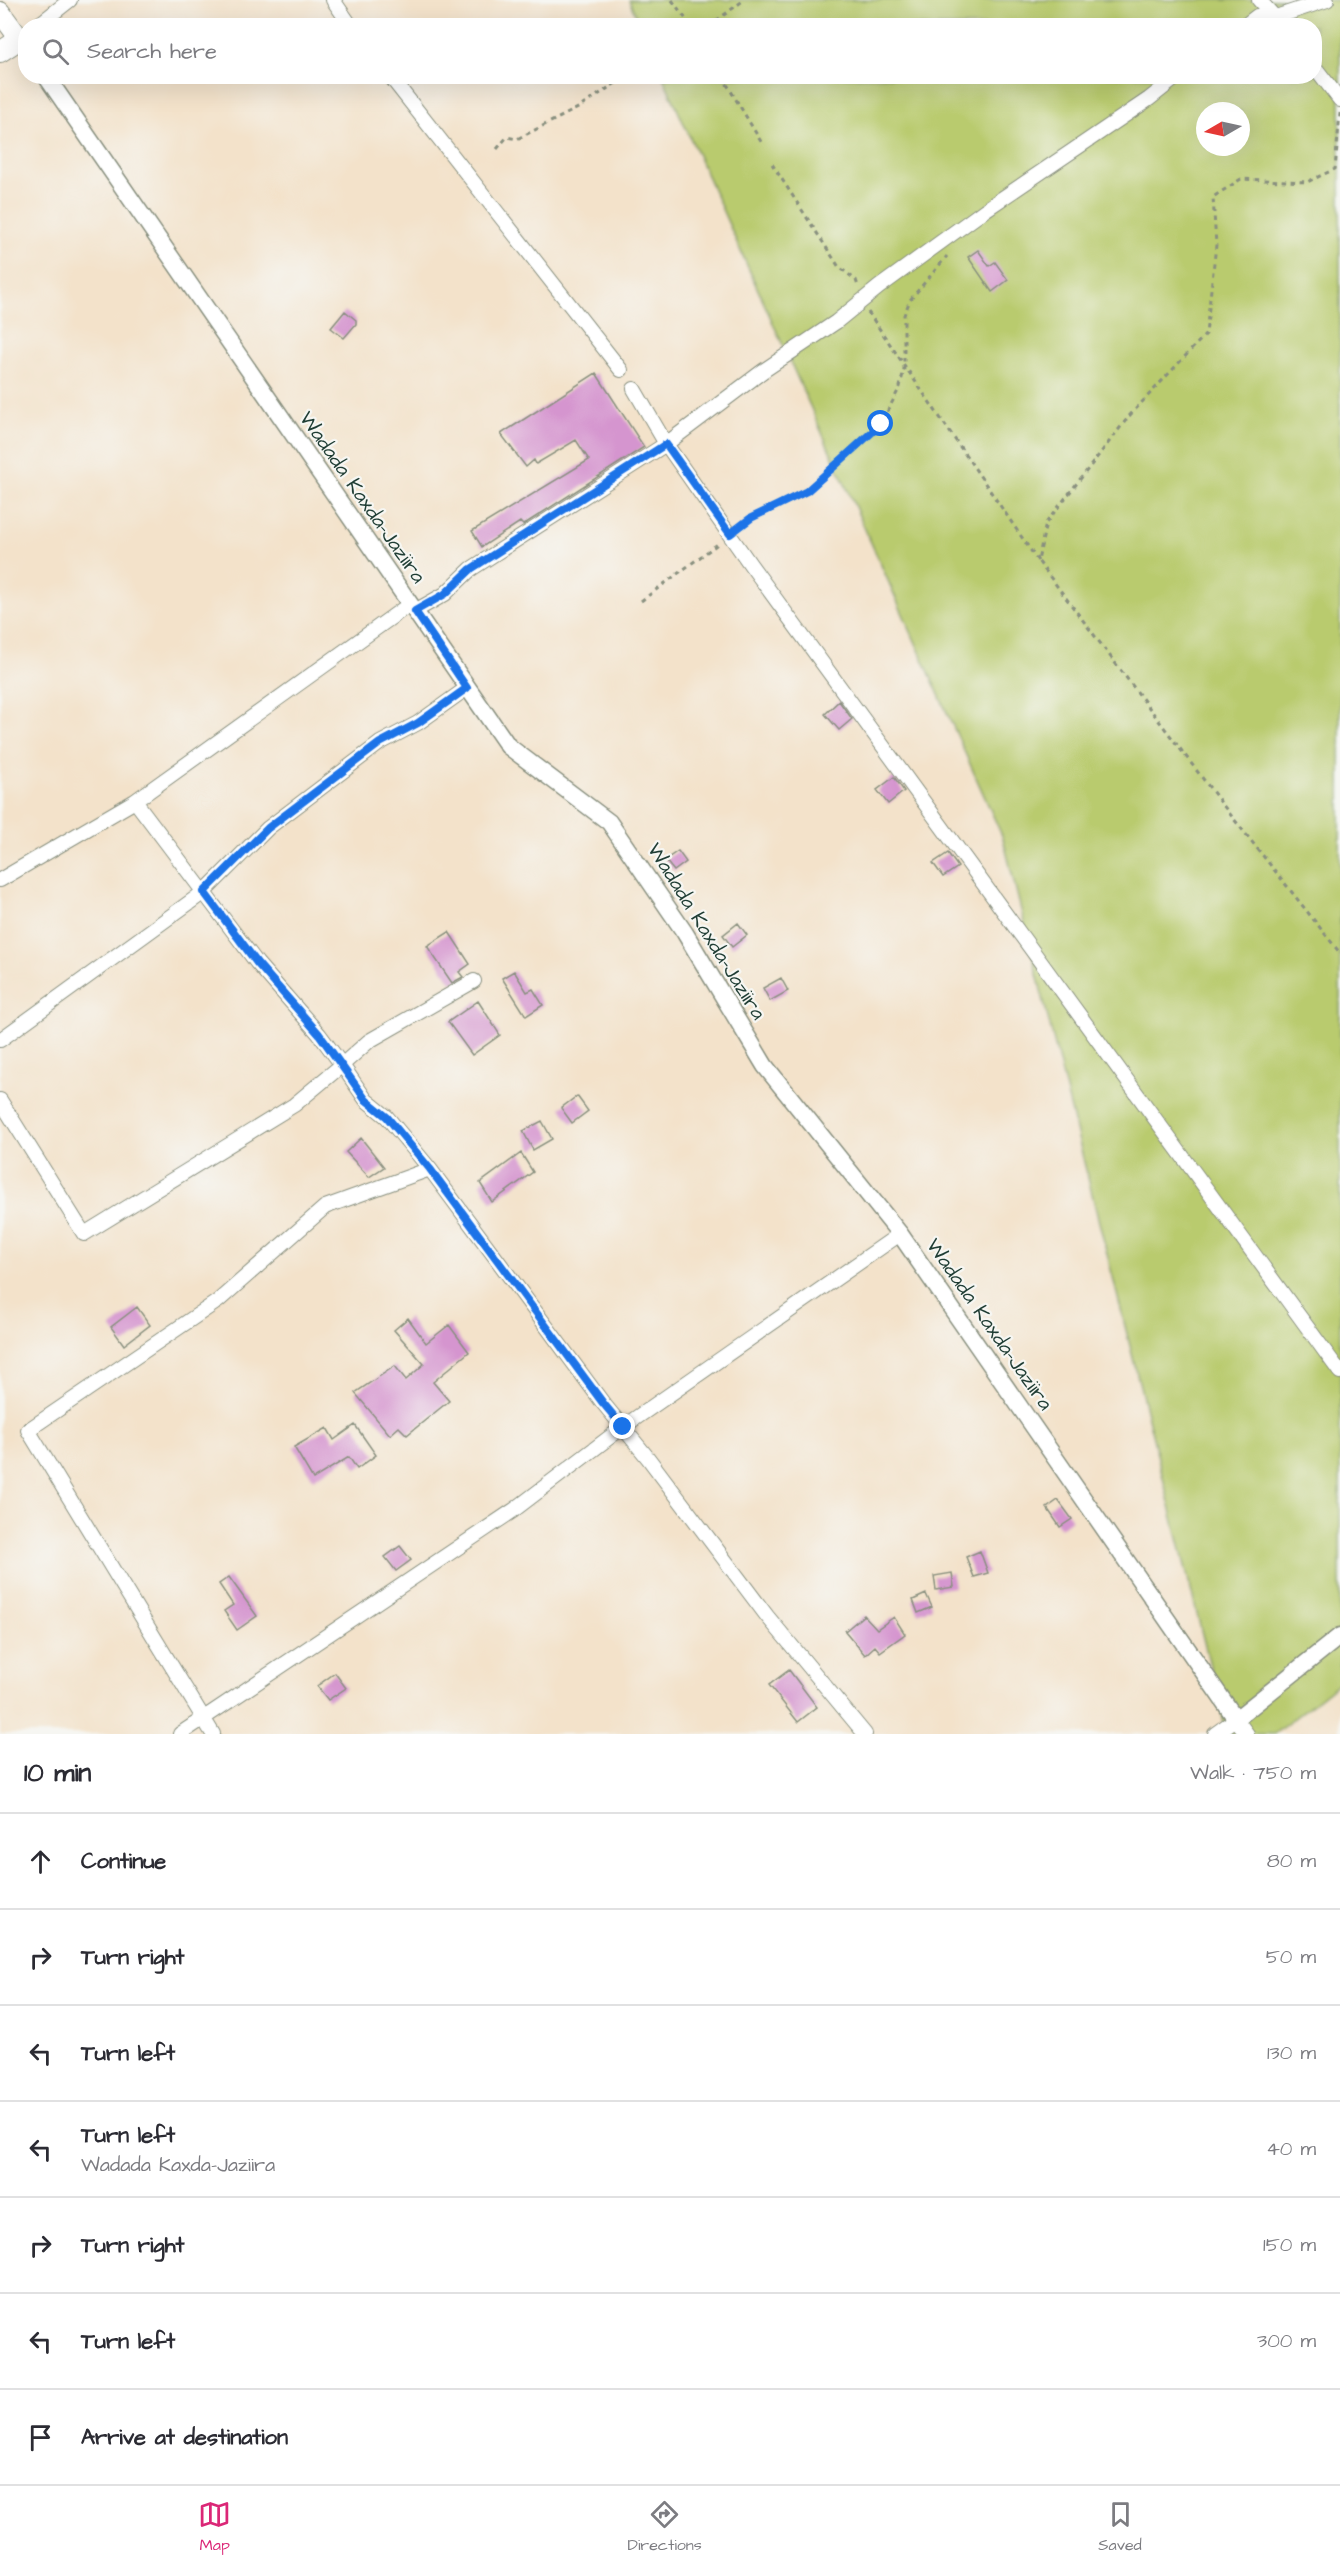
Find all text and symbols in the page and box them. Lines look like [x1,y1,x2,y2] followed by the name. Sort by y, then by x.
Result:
[18,18,1322,84] search box
[39,35,72,68] icon: search
[87,36,217,67] text: Search here
[1196,102,1250,156] north arrow
[292,405,433,589] street label: Wadada Kaxda-Jaziira
[867,410,893,436] route start
[640,837,773,1026] street label: Wadada Kaxda-Jaziira
[919,1232,1060,1416] street label: Wadada Kaxda-Jaziira
[609,1413,635,1439] route end
[24,1755,91,1791] text: 10 min
[1190,1759,1316,1787] text: Walk · 750 m
[24,1845,57,1878] icon: ahead
[81,1846,166,1877] text: Continue
[1267,1847,1316,1875] text: 80 m
[24,1941,57,1974] icon: right
[81,1942,184,1973] text: Turn right
[1266,1943,1316,1971] text: 50 m
[24,2037,57,2070] icon: left
[81,2038,175,2069] text: Turn left
[1267,2039,1316,2067] text: 130 m
[81,2120,175,2151] text: Turn left
[24,2133,57,2166] icon: left
[1266,2135,1316,2163] text: 40 m
[81,2151,275,2179] text: Wadada Kaxda-Jaziira
[24,2229,57,2262] icon: right
[81,2230,184,2261] text: Turn right
[1263,2231,1316,2259] text: 150 m
[24,2325,57,2358] icon: left
[81,2326,175,2357] text: Turn left
[1257,2327,1316,2355] text: 300 m
[24,2421,57,2454] icon: arrive
[81,2422,288,2453] text: Arrive at destination
[198,2498,231,2556] tab: Map
[628,2498,702,2556] tab: Directions
[1098,2498,1142,2556] tab: Saved

